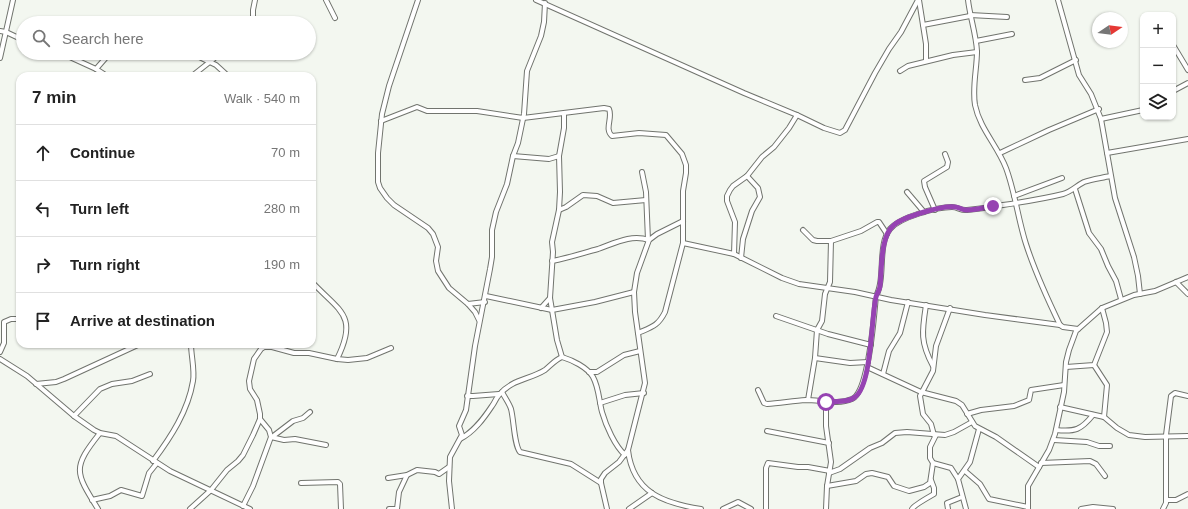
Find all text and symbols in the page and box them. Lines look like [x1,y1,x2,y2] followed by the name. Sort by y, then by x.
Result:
[1092,12,1128,48] north arrow
[1140,12,1176,120] map controls
[1140,12,1176,48] button: +
[16,16,316,60] search box
[30,27,52,49] icon: search
[62,30,144,47] text: Search here
[1140,48,1176,84] button: −
[1140,84,1176,120] button: layers
[32,88,76,107] text: 7 min
[224,91,300,106] text: Walk · 540 m
[32,142,54,164] icon: ahead
[70,144,135,161] text: Continue
[271,145,300,160] text: 70 m
[984,197,1002,215] route end
[32,198,54,220] icon: left
[70,200,129,217] text: Turn left
[264,201,300,216] text: 280 m
[32,254,54,276] icon: right
[70,256,140,273] text: Turn right
[264,257,300,272] text: 190 m
[32,310,54,332] icon: arrive
[70,312,215,329] text: Arrive at destination
[817,393,835,411] route start

